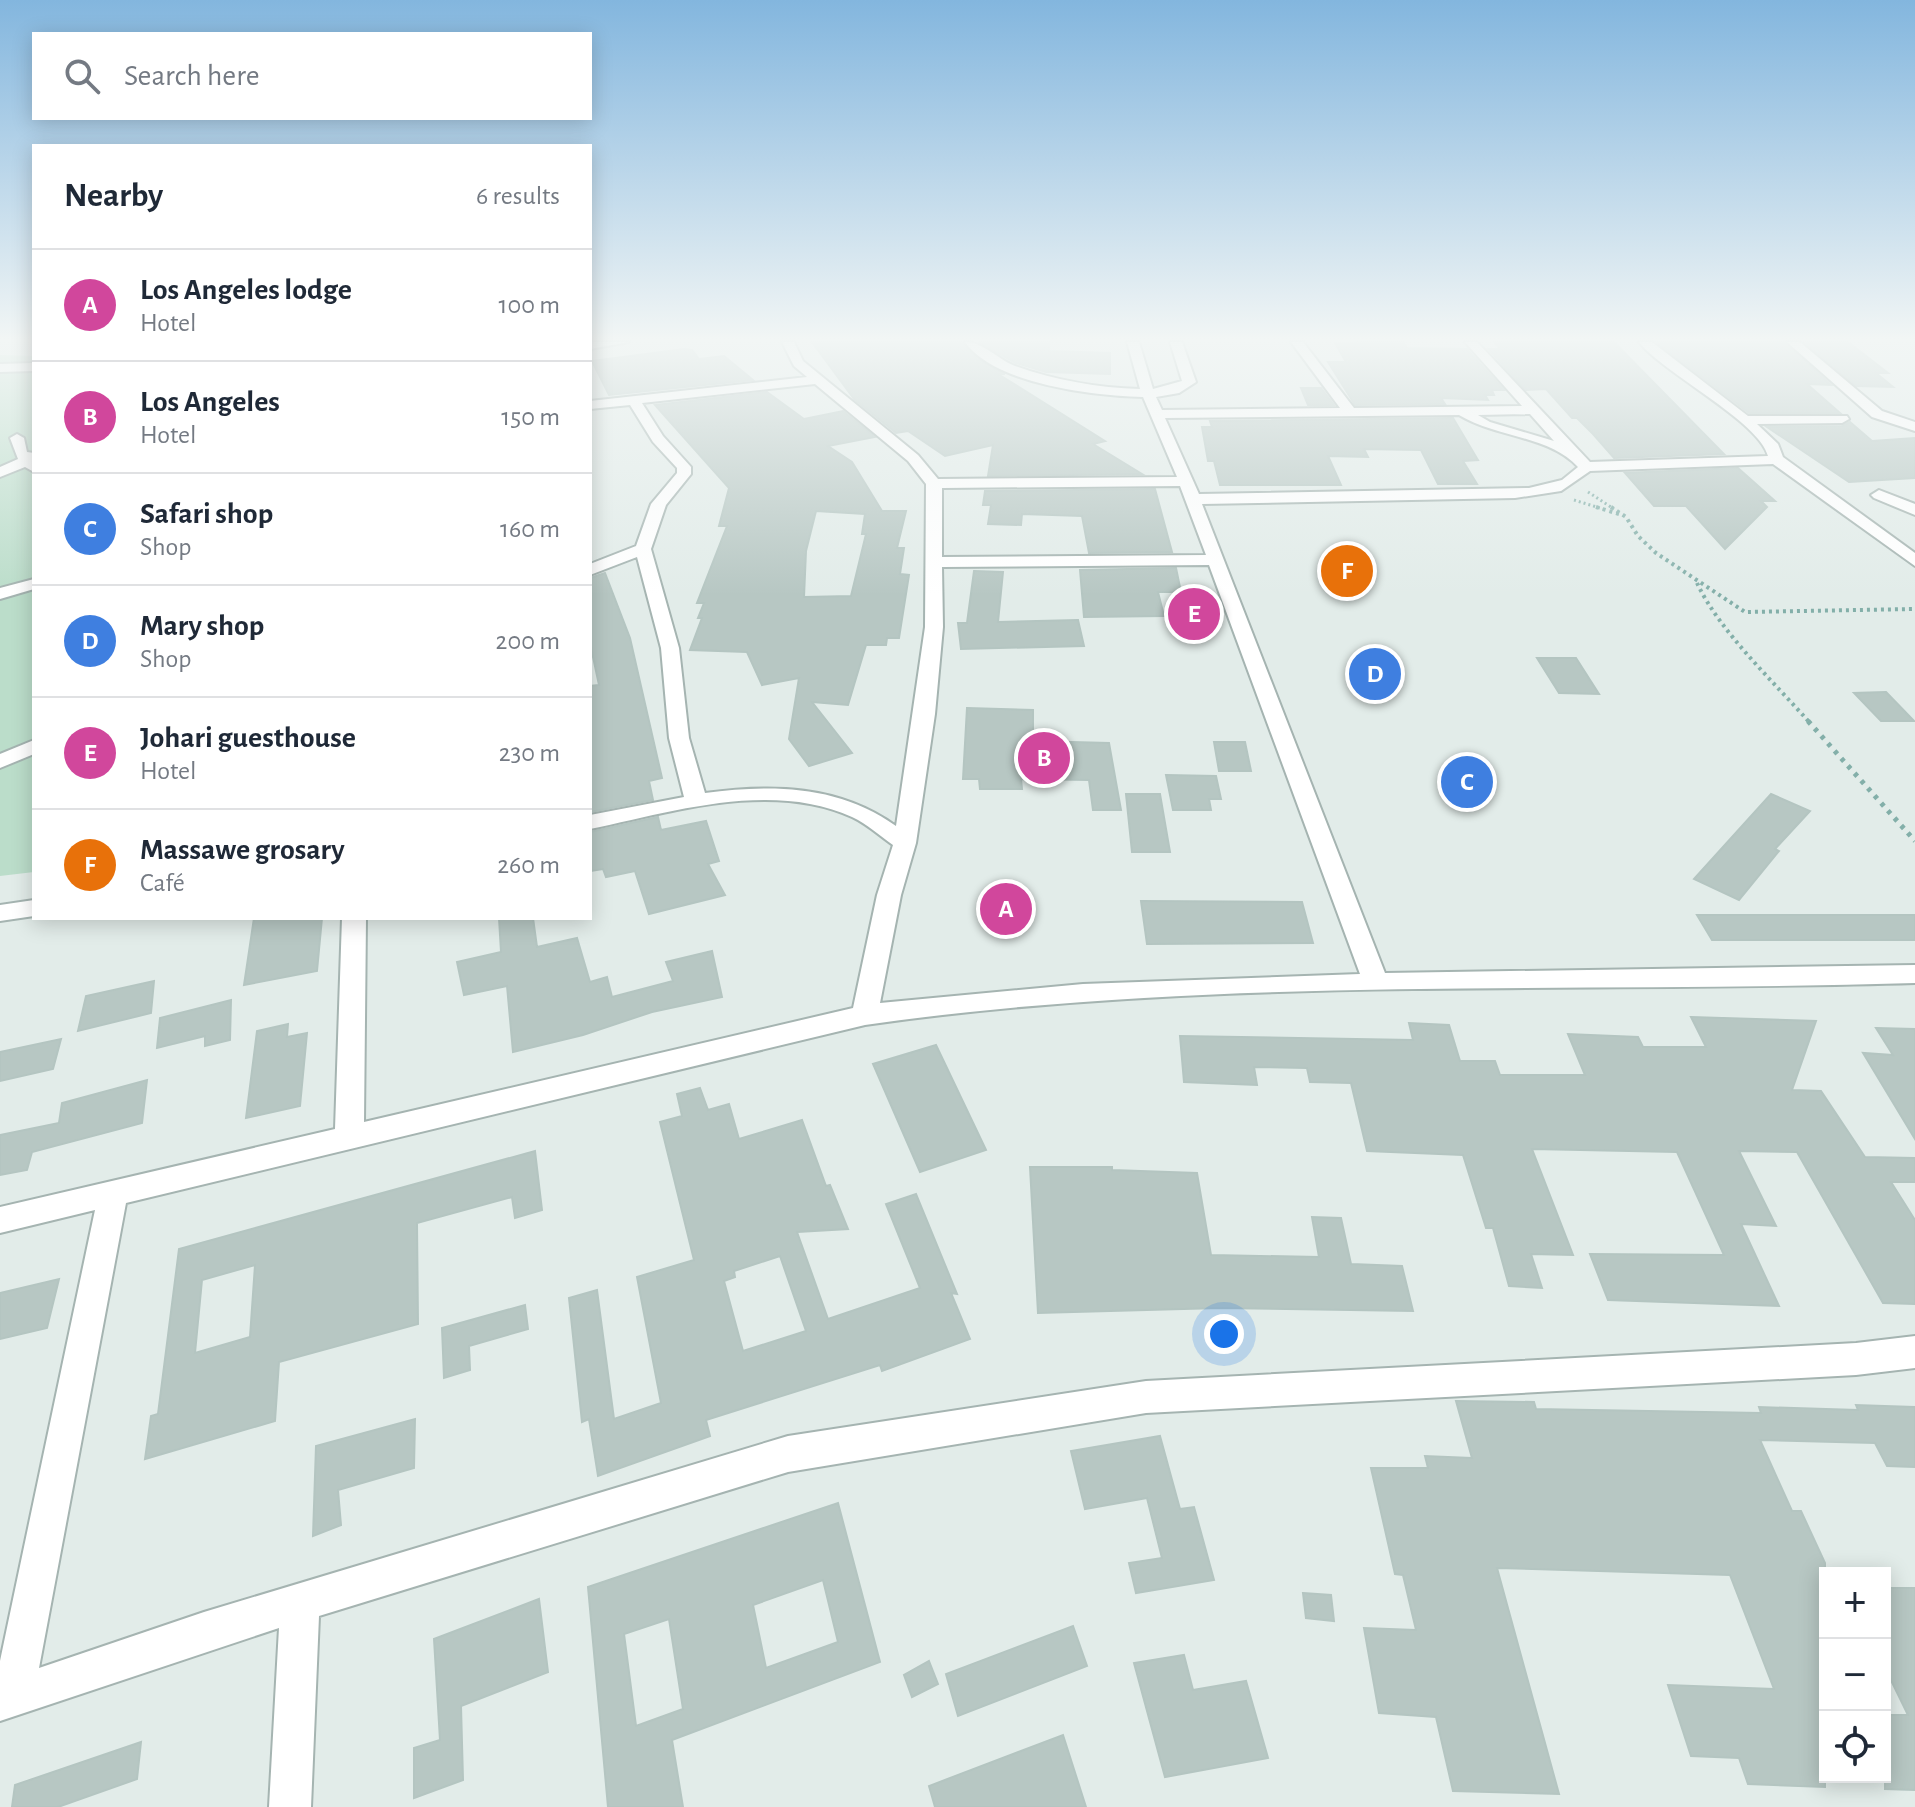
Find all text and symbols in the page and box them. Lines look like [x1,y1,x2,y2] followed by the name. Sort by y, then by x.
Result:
[32,32,592,120] search box
[60,54,104,98] icon: search
[124,61,260,91] text: Search here
[64,179,163,213] text: Nearby
[476,183,560,209] text: 6 results
[140,275,352,305] text: Los Angeles lodge
[82,292,98,318] text: A
[499,292,560,318] text: 100 m
[140,310,196,336] text: Hotel
[140,387,280,417] text: Los Angeles
[82,404,98,430] text: B
[501,404,560,430] text: 150 m
[140,422,196,448] text: Hotel
[140,499,273,529] text: Safari shop
[83,516,97,542] text: C
[500,516,560,542] text: 160 m
[140,534,192,560] text: Shop
[1321,541,1373,601] pin: F
[1168,584,1220,644] pin: E
[140,611,264,641] text: Mary shop
[81,628,99,654] text: D
[496,628,560,654] text: 200 m
[1349,644,1401,704] pin: D
[140,646,192,672] text: Shop
[140,723,356,753] text: Johari guesthouse
[1018,728,1070,788] pin: B
[83,740,97,766] text: E
[499,740,560,766] text: 230 m
[1441,752,1493,812] pin: C
[140,758,196,784] text: Hotel
[140,835,345,865] text: Massawe grosary
[84,852,96,878] text: F
[497,852,560,878] text: 260 m
[140,870,185,896] text: Café
[980,879,1032,939] pin: A
[1204,1314,1244,1354] your location
[1819,1567,1891,1783] map controls
[1819,1567,1891,1639] button: +
[1819,1639,1891,1711] button: −
[1819,1711,1891,1783] button: locate

